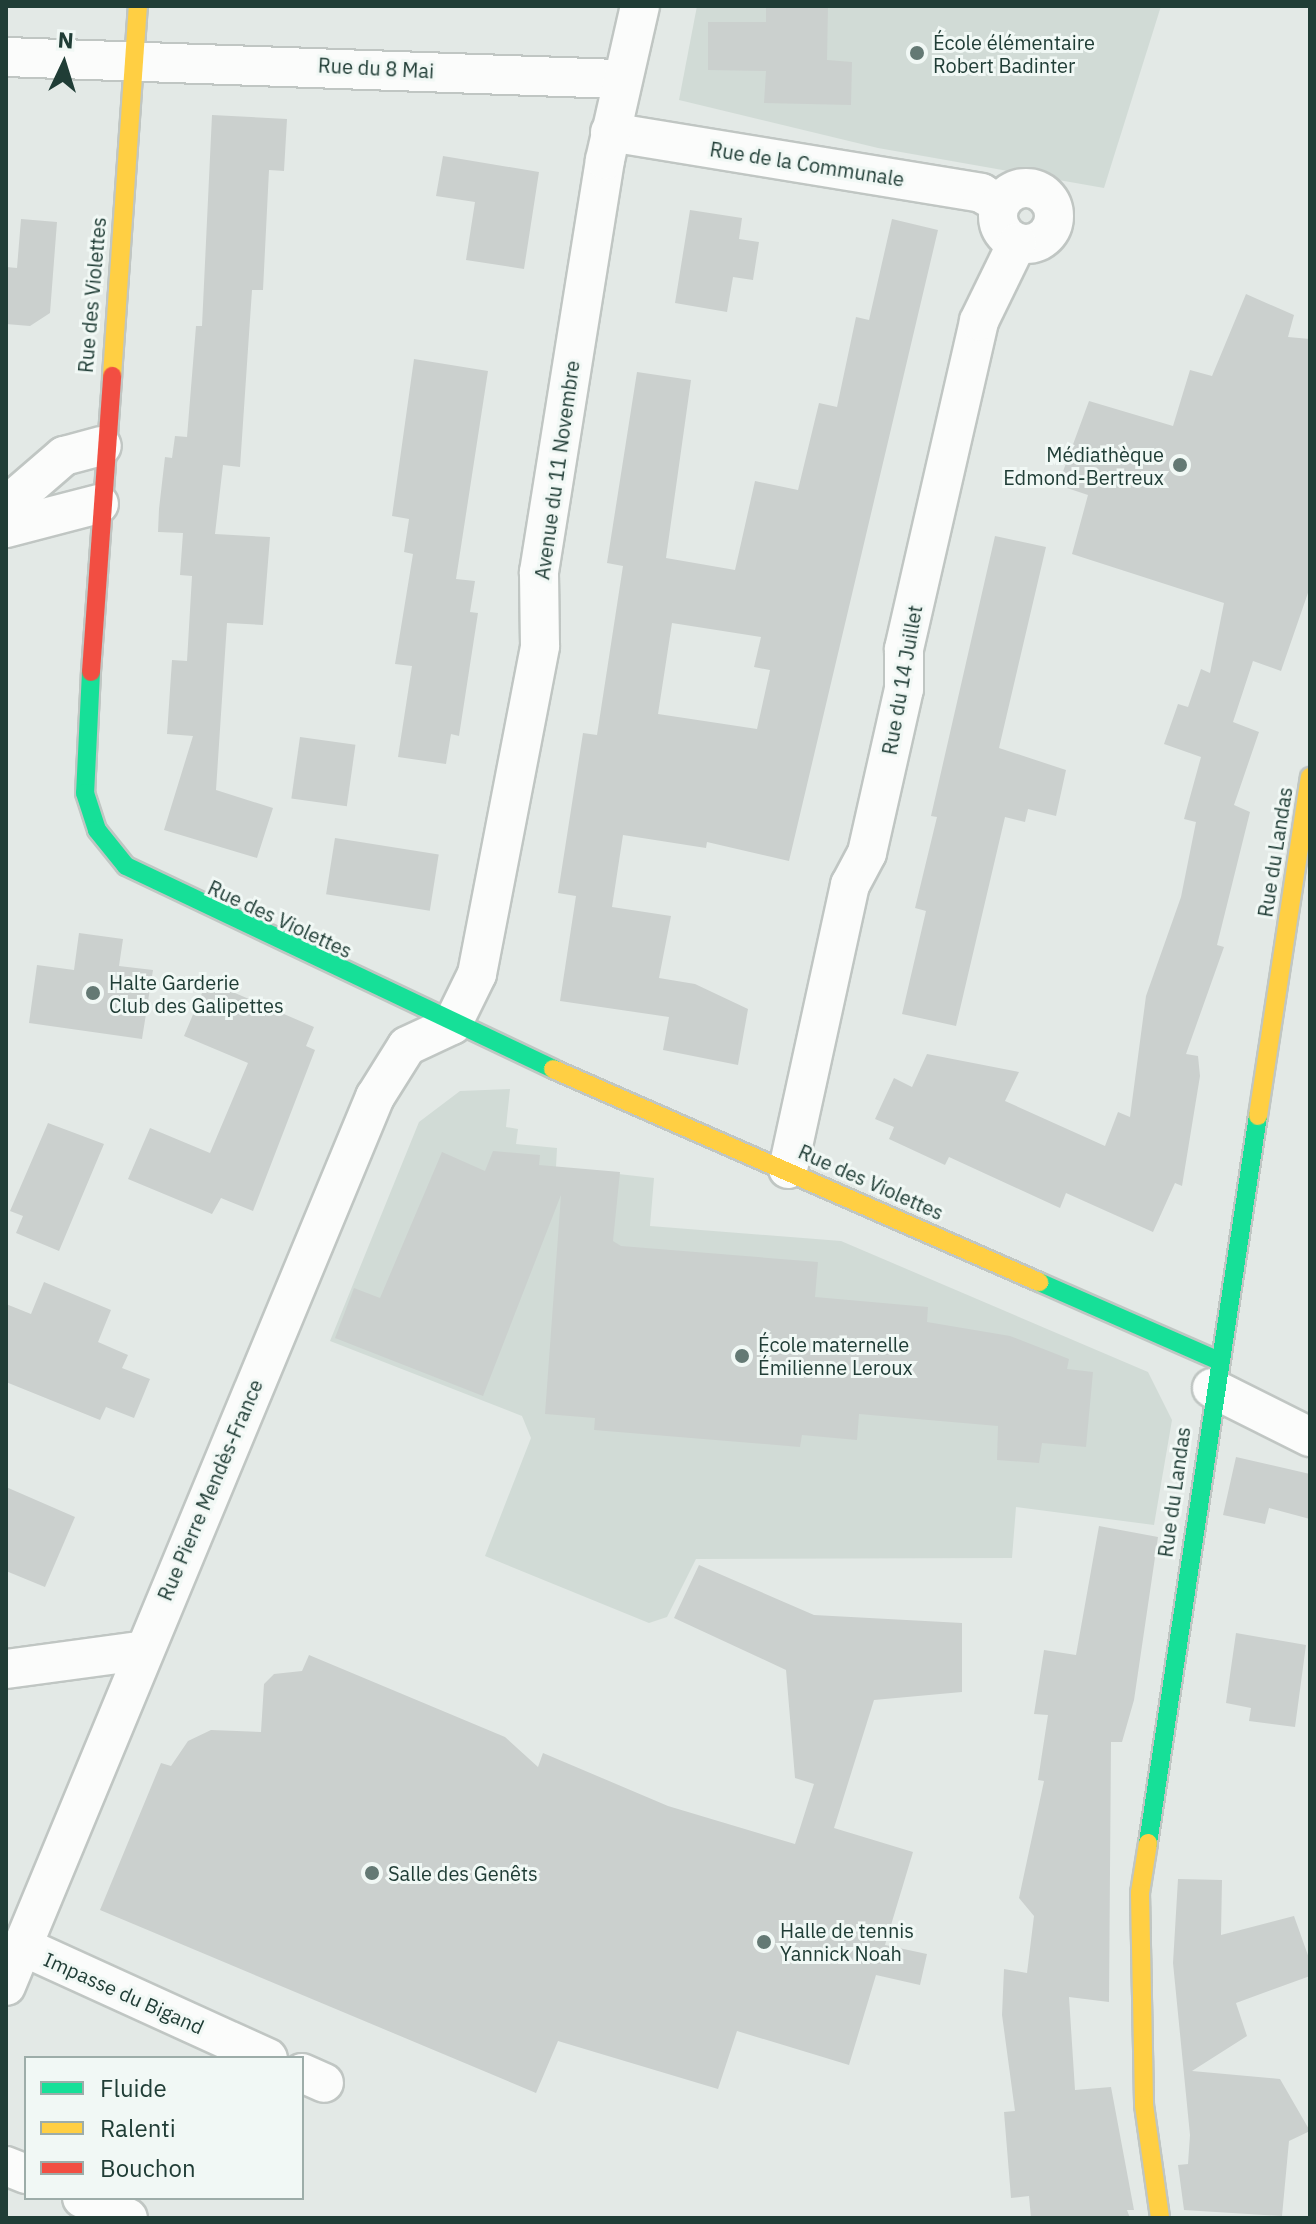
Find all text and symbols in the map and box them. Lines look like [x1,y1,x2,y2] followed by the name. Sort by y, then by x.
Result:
[24,24,104,104] north arrow
[57,25,75,55] text: N
[933,30,1095,77] place label: École élémentaire Robert Badinter
[908,44,926,62] marker: École élémentaire Robert Badinter
[317,53,435,83] street label: Rue du 8 Mai
[708,137,906,191] street label: Rue de la Communale
[73,216,111,374] street label: Rue des Violettes
[530,359,584,581] street label: Avenue du 11 Novembre
[1003,442,1164,489] place label: Médiathèque Edmond-Bertreux
[1171,456,1189,474] marker: Médiathèque Edmond-Bertreux
[877,603,927,757] street label: Rue du 14 Juillet
[1253,785,1297,919] street label: Rue du Landas
[204,875,356,963] street label: Rue des Violettes
[109,970,284,1017] place label: Halte Garderie Club des Galipettes
[84,984,102,1002] marker: Halte Garderie Club des Galipettes
[795,1139,947,1225] street label: Rue des Violettes
[758,1332,913,1379] place label: École maternelle Émilienne Leroux
[733,1347,751,1365] marker: École maternelle Émilienne Leroux
[152,1376,268,1604] street label: Rue Pierre Mendès-France
[1153,1425,1195,1559] street label: Rue du Landas
[388,1861,538,1885] place label: Salle des Genêts
[363,1864,381,1882] marker: Salle des Genêts
[780,1918,914,1965] place label: Halle de tennis Yannick Noah
[755,1933,773,1951] marker: Halle de tennis Yannick Noah
[40,1947,208,2039] street label: Impasse du Bigand
[24,2056,304,2200] legend
[100,2072,167,2104] text: Fluide
[100,2112,176,2144] text: Ralenti
[100,2152,196,2184] text: Bouchon

